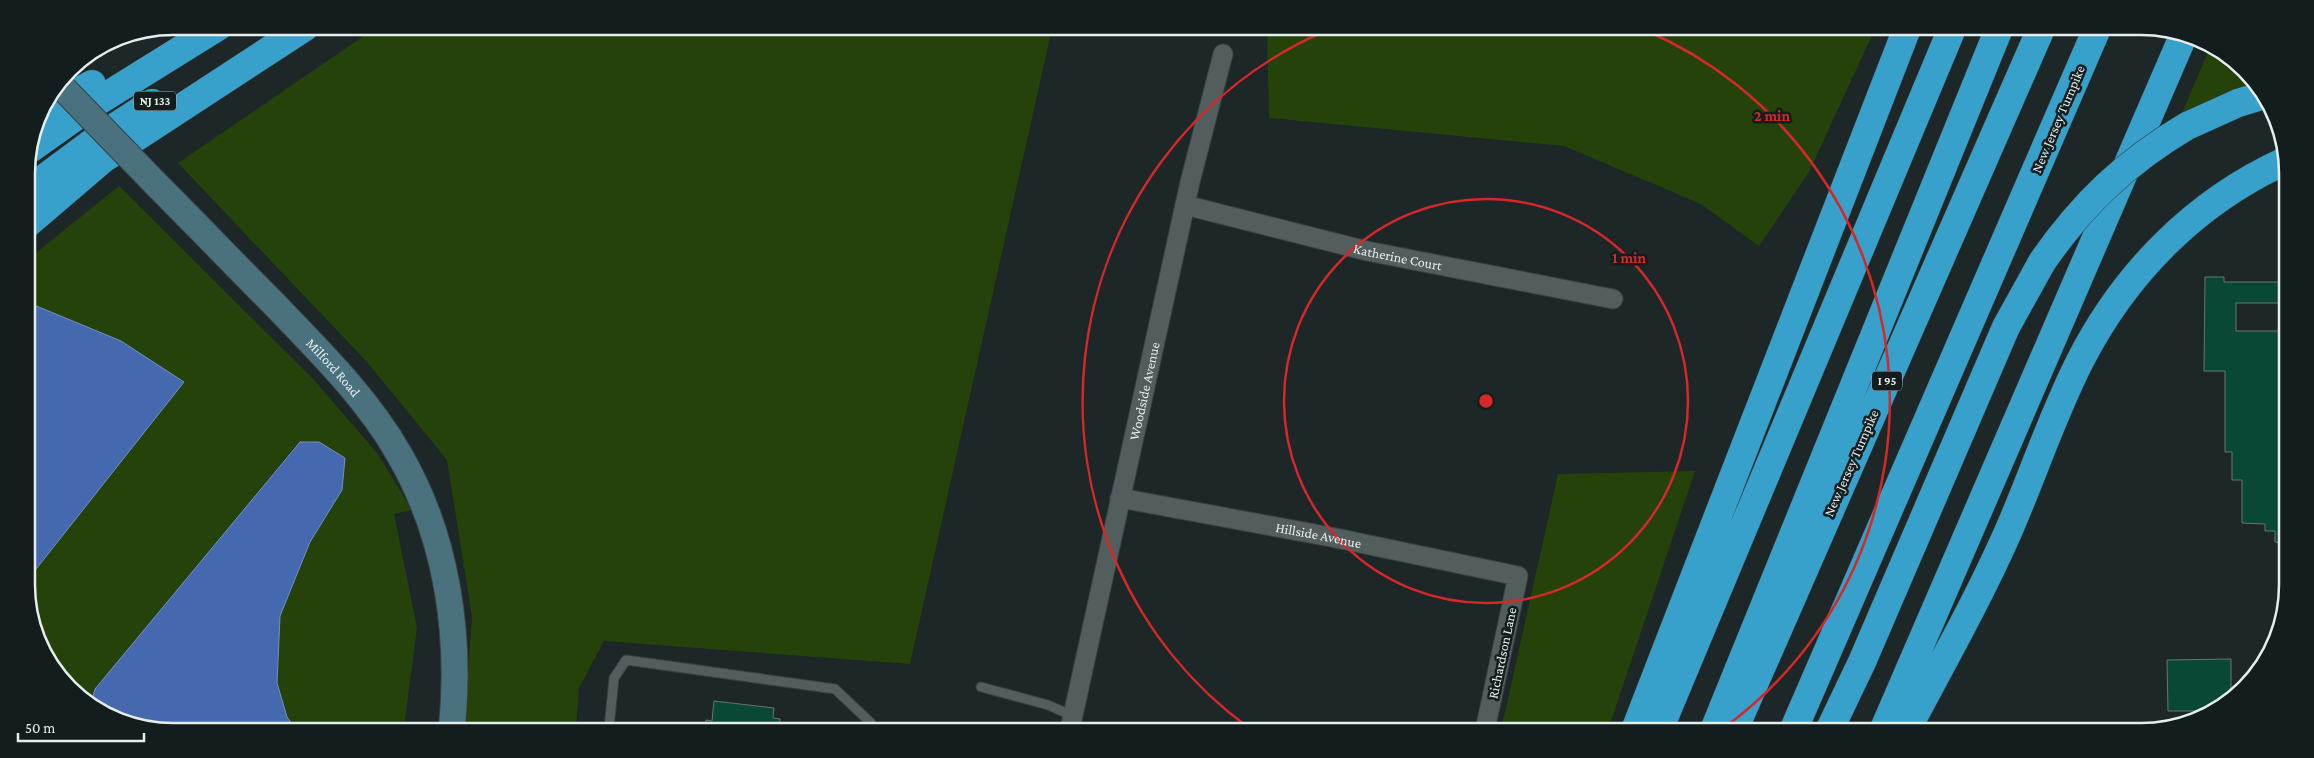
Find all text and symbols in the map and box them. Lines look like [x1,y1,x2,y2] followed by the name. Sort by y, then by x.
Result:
[2028,63,2088,175] street label: New Jersey Turnpike
[134,92,176,110] road number: NJ 133
[1754,108,1790,124] text: 2 min
[1352,240,1444,274] street label: Katherine Court
[1612,250,1646,266] text: 1 min
[303,335,364,400] street label: Milford Road
[1126,340,1163,442] street label: Woodside Avenue
[1872,372,1902,391] road number: I 95
[1477,392,1495,410] centre of rings
[1820,407,1882,519] street label: New Jersey Turnpike
[1274,519,1363,551] street label: Hillside Avenue
[1485,606,1519,700] street label: Richardson Lane
[18,710,144,742] scale bar
[25,720,55,736] text: 50 m

